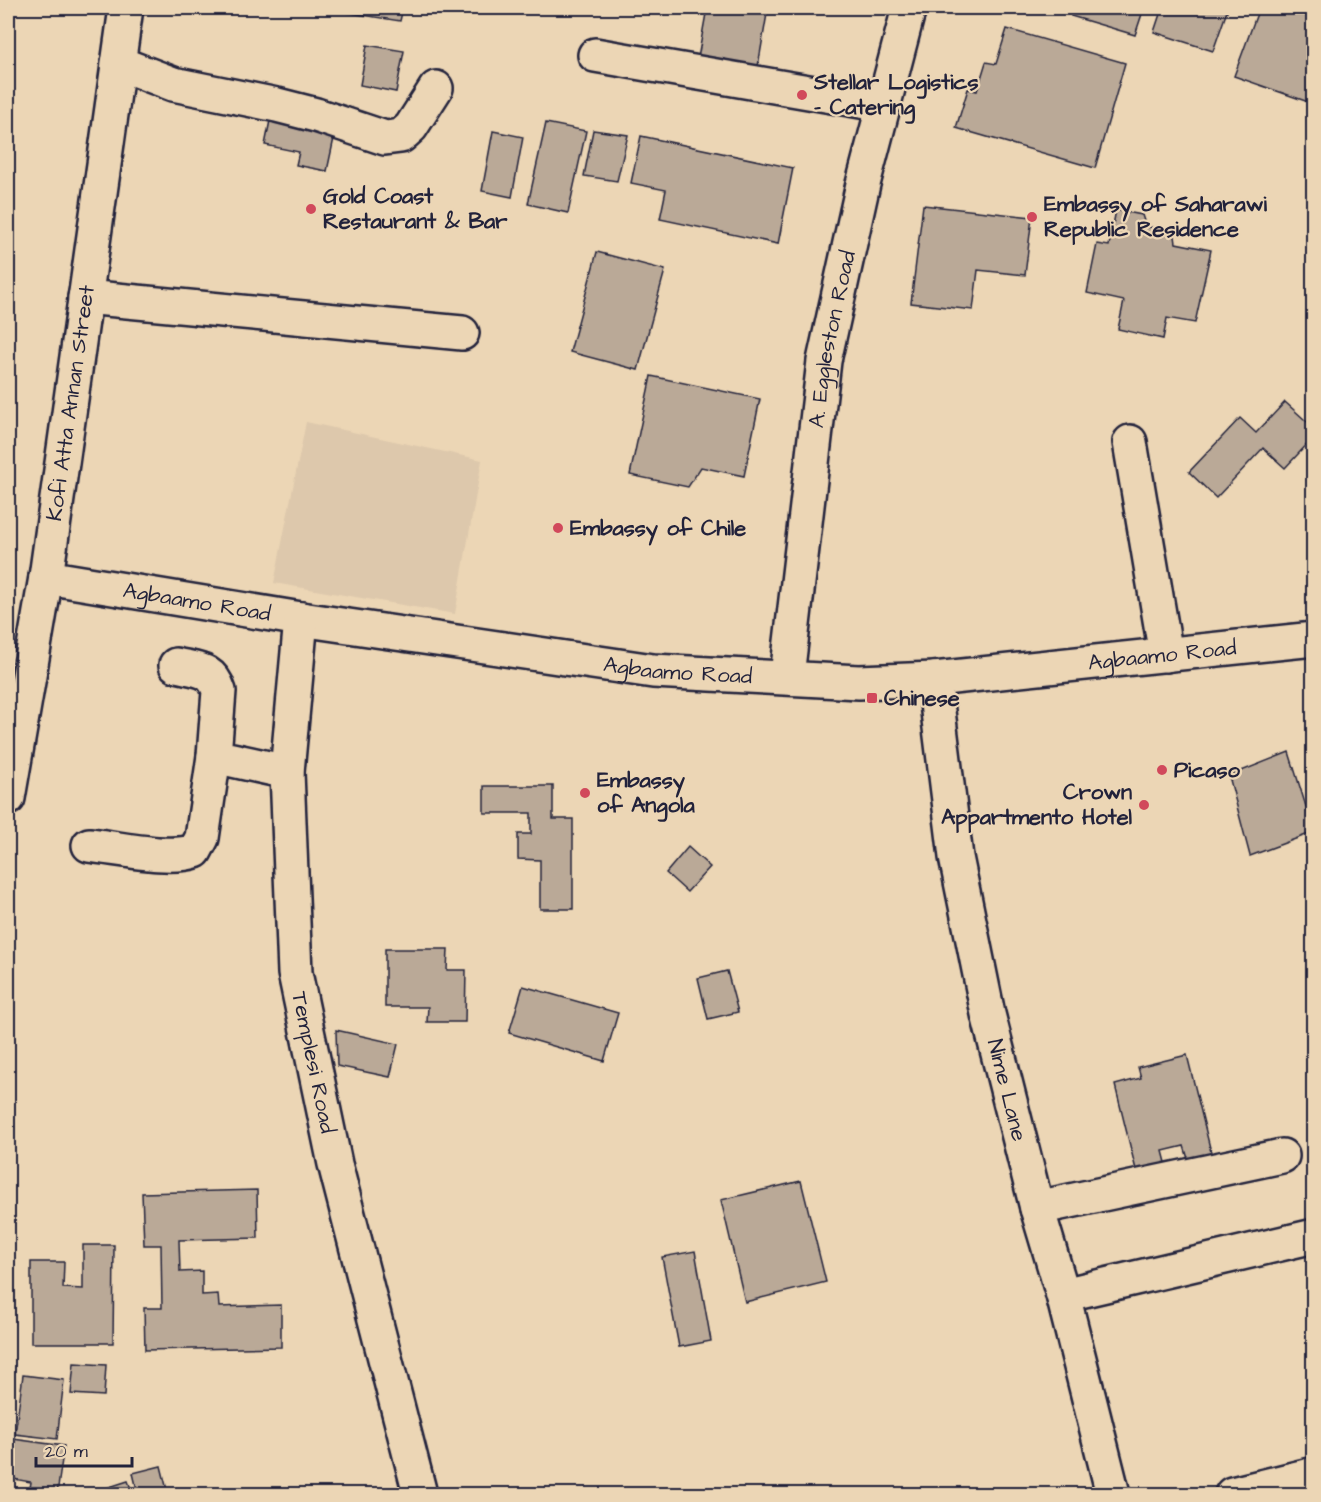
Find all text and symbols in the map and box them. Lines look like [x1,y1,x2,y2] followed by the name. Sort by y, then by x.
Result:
[813,67,979,124] place label: Stellar Logistics - Catering
[795,88,809,102] marker: Stellar Logistics - Catering
[323,181,508,237] place label: Gold Coast Restaurant & Bar
[1044,189,1267,245] place label: Embassy of Saharawi Republic Residence
[304,202,318,216] marker: Gold Coast Restaurant & Bar
[1025,210,1039,224] marker: Embassy of Saharawi Republic Residence
[801,248,863,429] street label: A. Eggleston Road
[39,283,102,523] street label: Kofi Atta Annan Street
[570,513,746,546] place label: Embassy of Chile
[551,521,565,535] marker: Embassy of Chile
[121,574,273,629] street label: Agbaamo Road
[1086,632,1238,678] street label: Agbaamo Road
[601,648,753,692] street label: Agbaamo Road
[884,683,960,714] place label: Chinese
[865,691,879,705] marker: Chinese
[1174,755,1241,786] place label: Picaso
[1155,763,1169,777] marker: Picaso
[597,765,696,822] place label: Embassy of Angola
[941,777,1133,833] place label: Crown Appartmento Hotel
[578,786,592,800] marker: Embassy of Angola
[1137,798,1151,812] marker: Crown Appartmento Hotel
[284,989,344,1136] street label: Templesi Road
[979,1036,1035,1144] street label: Nime Lane
[36,1430,132,1468] scale bar
[45,1439,88,1464] text: 20 m

